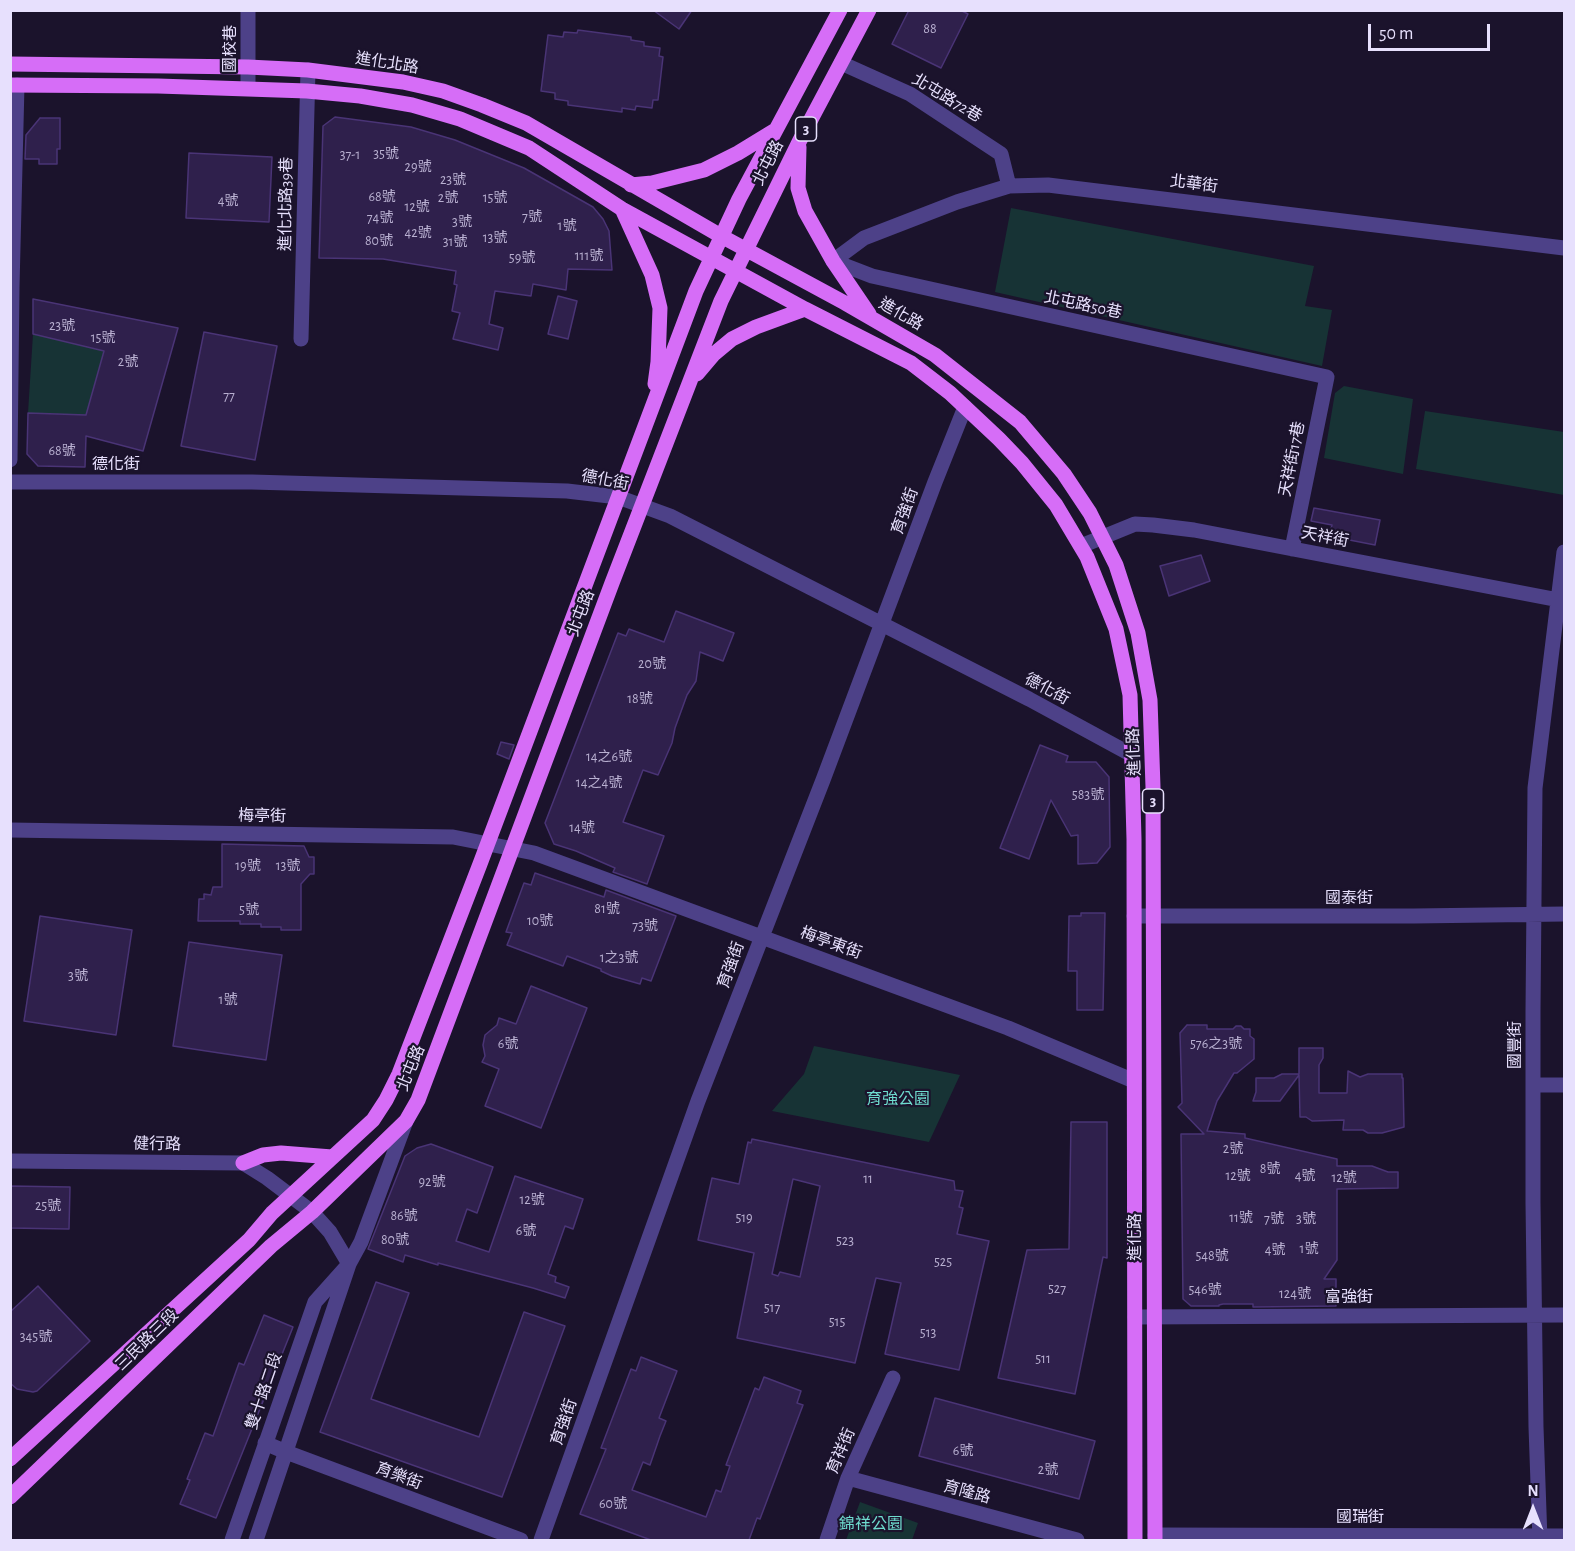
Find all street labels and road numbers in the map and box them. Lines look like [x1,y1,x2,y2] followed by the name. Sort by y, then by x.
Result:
[220,25,240,73] street label: 國校巷
[354,49,420,77] street label: 進化北路
[909,70,985,126] street label: 北屯路72巷
[796,117,816,141] road number: 3
[749,137,787,189] street label: 北屯路
[276,157,296,251] street label: 進化北路39巷
[1169,172,1219,196] street label: 北華街
[1042,287,1124,323] street label: 北屯路50巷
[875,294,927,334] street label: 進化路
[1275,420,1309,498] street label: 天祥街17巷
[92,454,140,474] street label: 德化街
[580,466,630,494] street label: 德化街
[888,485,922,537] street label: 育強街
[1300,523,1350,551] street label: 天祥街
[563,587,599,639] street label: 北屯路
[1021,669,1073,709] street label: 德化街
[1124,728,1144,776] street label: 進化路
[1142,789,1164,813] road number: 3
[238,806,286,826] street label: 梅亭街
[1325,888,1373,908] street label: 國泰街
[798,923,864,963] street label: 梅亭東街
[714,939,748,991] street label: 育強街
[1505,1021,1525,1069] street label: 國豐街
[393,1042,429,1094] street label: 北屯路
[133,1134,181,1154] street label: 健行路
[1125,1213,1145,1261] street label: 進化路
[1325,1287,1373,1307] street label: 富強街
[112,1305,182,1375] street label: 三民路三段
[242,1350,286,1432] street label: 雙十路二段
[547,1396,581,1448] street label: 育強街
[823,1425,859,1477] street label: 育祥街
[373,1458,425,1494] street label: 育樂街
[941,1477,993,1507] street label: 育隆路
[1336,1507,1384,1527] street label: 國瑞街

